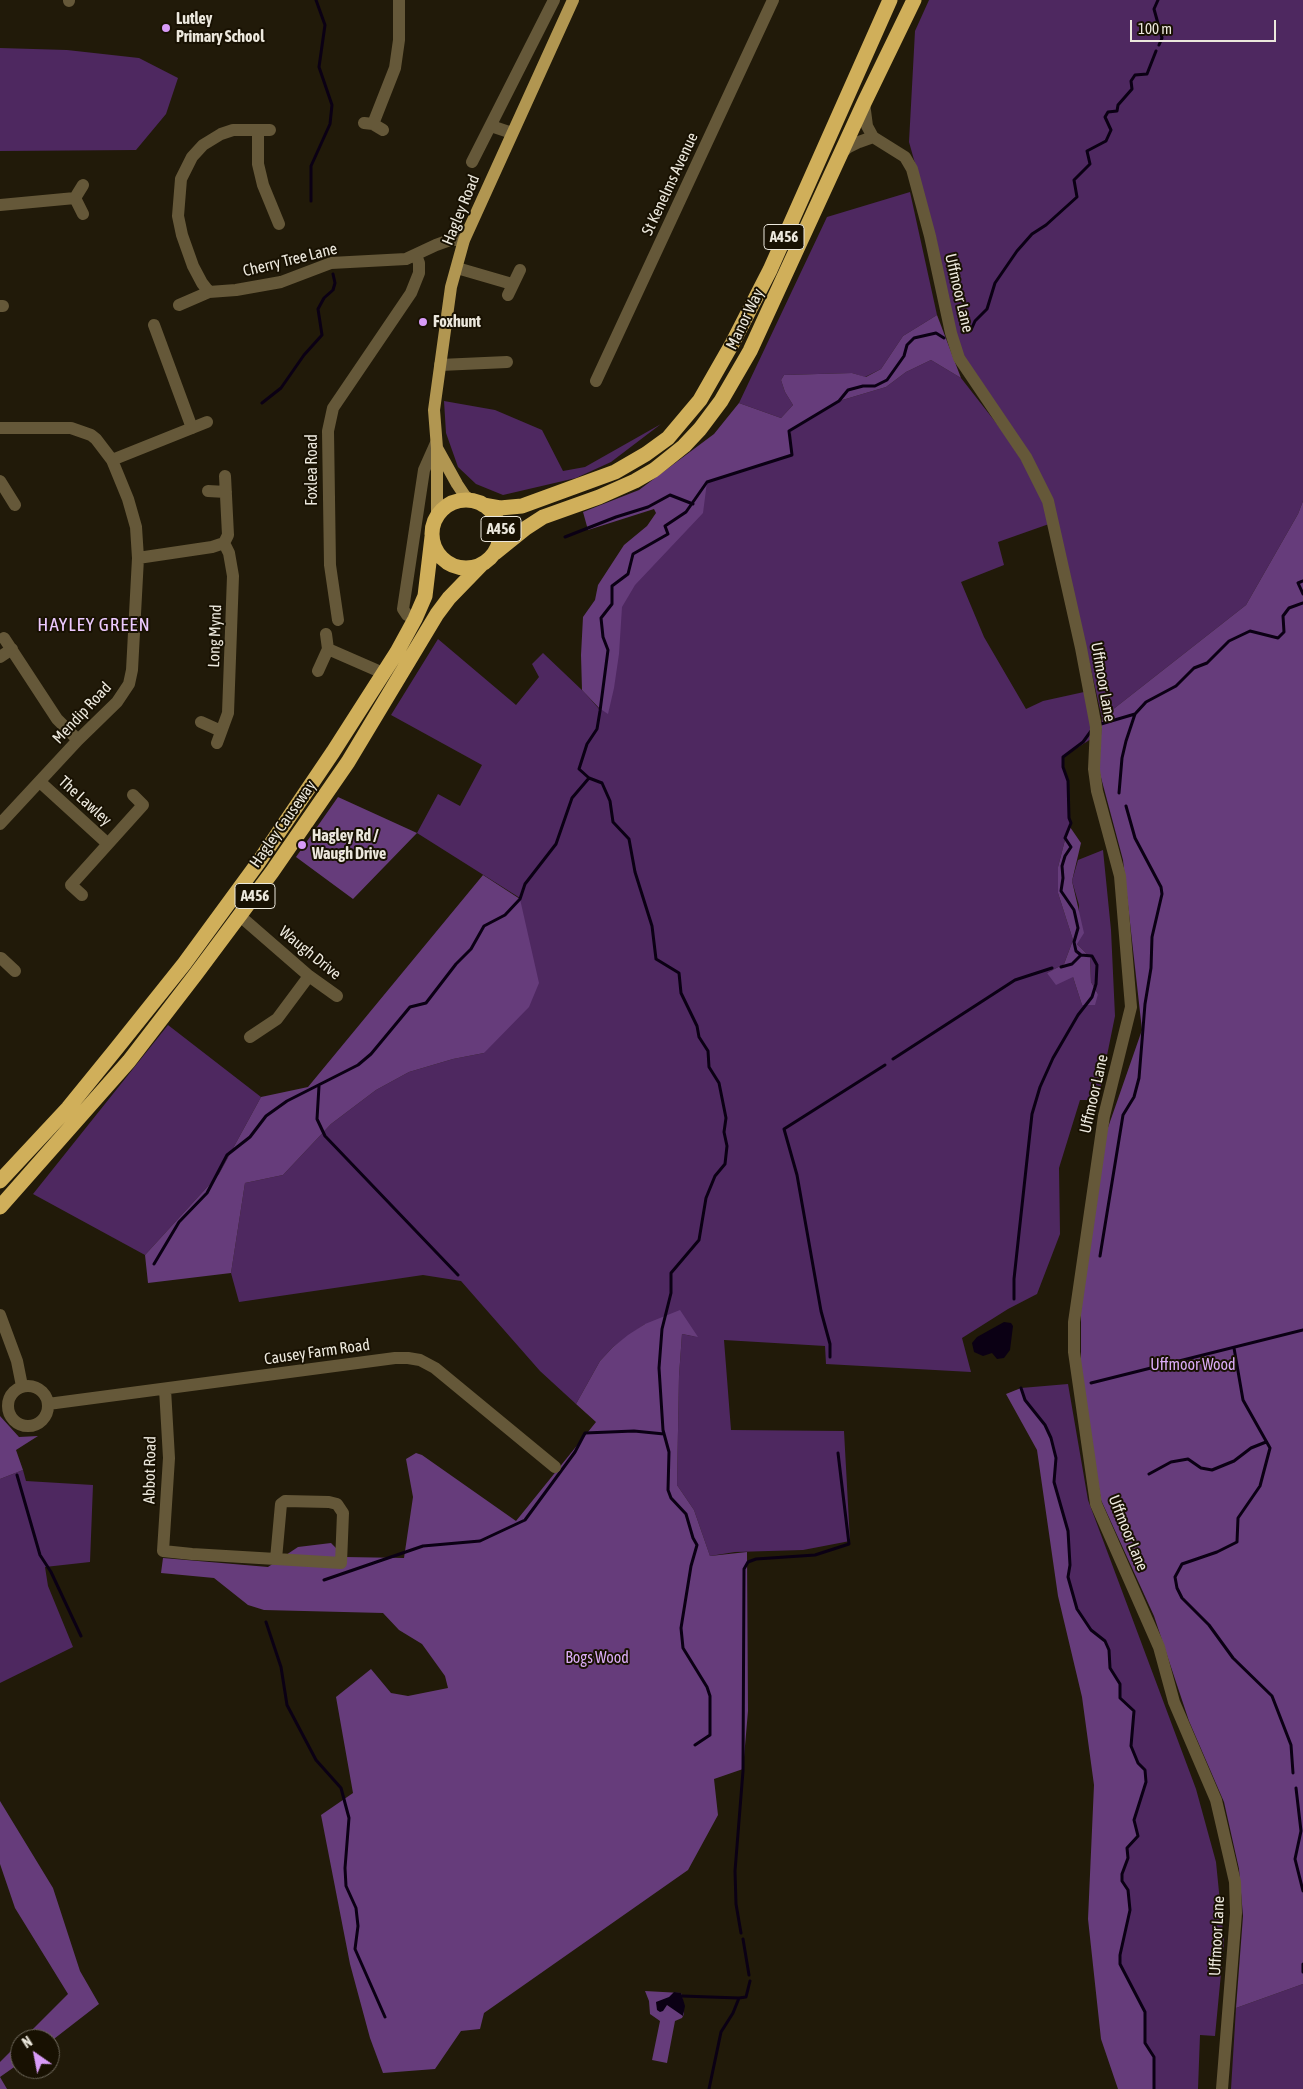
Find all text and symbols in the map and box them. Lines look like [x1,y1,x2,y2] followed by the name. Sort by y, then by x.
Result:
[176,9,264,47] place label: Lutley Primary School
[1133,10,1279,42] scale bar
[1138,20,1172,37] text: 100 m
[160,22,172,34] marker: Lutley Primary School
[638,130,702,238] street label: St Kenelms Avenue
[438,172,484,248] street label: Hagley Road
[764,224,804,250] road number: A456
[241,239,339,281] street label: Cherry Tree Lane
[941,252,977,334] street label: Uffmoor Lane
[722,285,768,353] street label: Manor Way
[433,312,481,332] place label: Foxhunt
[417,316,429,328] marker: Foxhunt
[302,434,322,506] street label: Foxlea Road
[481,516,521,542] road number: A456
[204,604,226,668] street label: Long Mynd
[36,614,152,636] district label: HAYLEY GREEN
[1087,641,1119,723] street label: Uffmoor Lane
[49,678,115,748] street label: Mendip Road
[54,772,116,830] street label: The Lawley
[246,777,320,871] street label: Hagley Causeway
[312,826,386,864] place label: Hagley Rd / Waugh Drive
[296,839,308,851] marker: Hagley Rd / Waugh Drive
[235,884,275,908] road number: A456
[275,922,345,984] street label: Waugh Drive
[1076,1053,1112,1135] street label: Uffmoor Lane
[263,1335,371,1369] street label: Causey Farm Road
[1150,1355,1236,1375] park label: Uffmoor Wood
[140,1436,160,1504] street label: Abbot Road
[1104,1492,1152,1574] street label: Uffmoor Lane
[565,1648,629,1668] park label: Bogs Wood
[1205,1895,1229,1977] street label: Uffmoor Lane
[10,2029,60,2079] north arrow
[20,2033,35,2051] text: N

